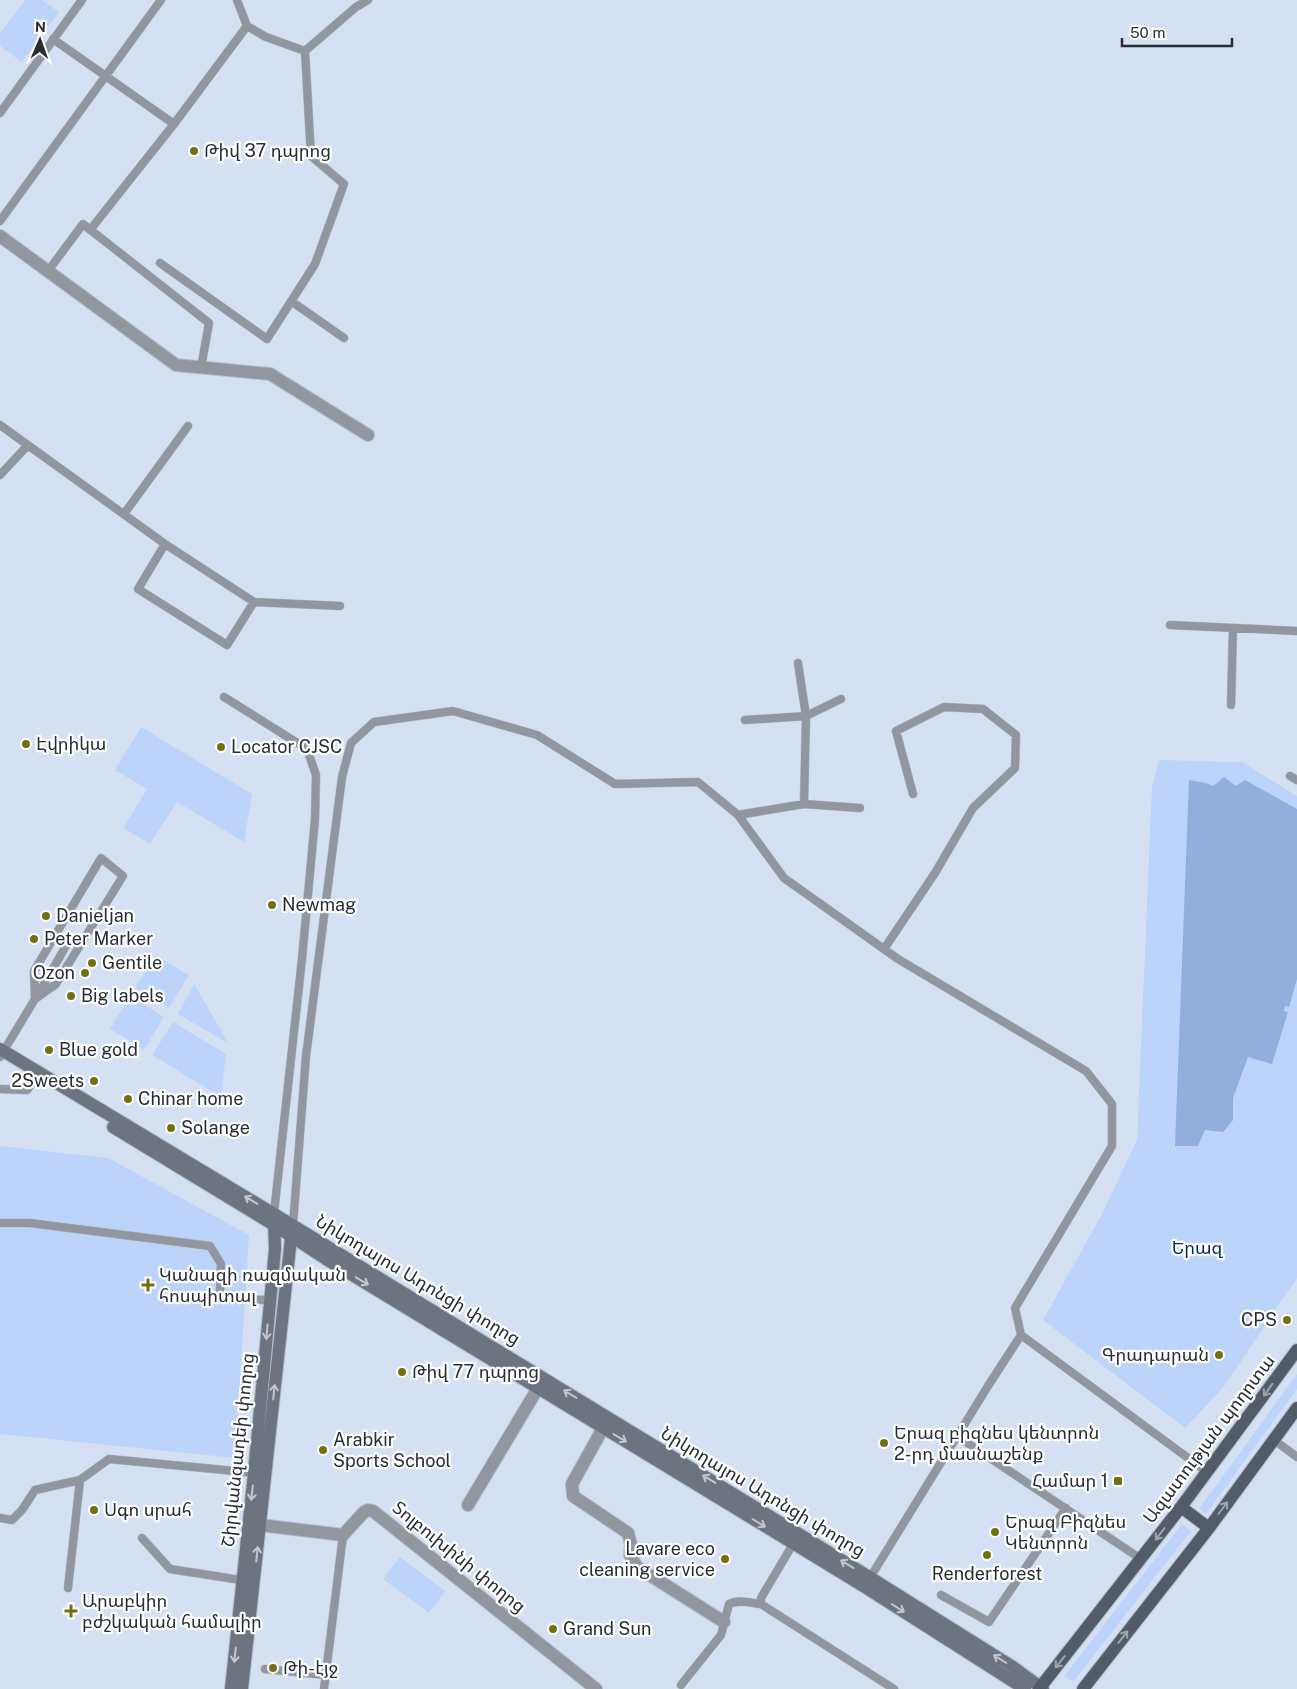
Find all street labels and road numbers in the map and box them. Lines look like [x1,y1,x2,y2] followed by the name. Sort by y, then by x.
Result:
[312,1210,524,1349] street label: Նիկողայոս Ադոնցի փողոց
[1138,1350,1279,1527] street label: Ազատության պողոտա
[217,1352,258,1548] street label: Շիրվանզադեի փողոց
[657,1422,869,1561] street label: Նիկողայոս Ադոնցի փողոց
[389,1497,530,1617] street label: Տոլբուխինի փողոց

